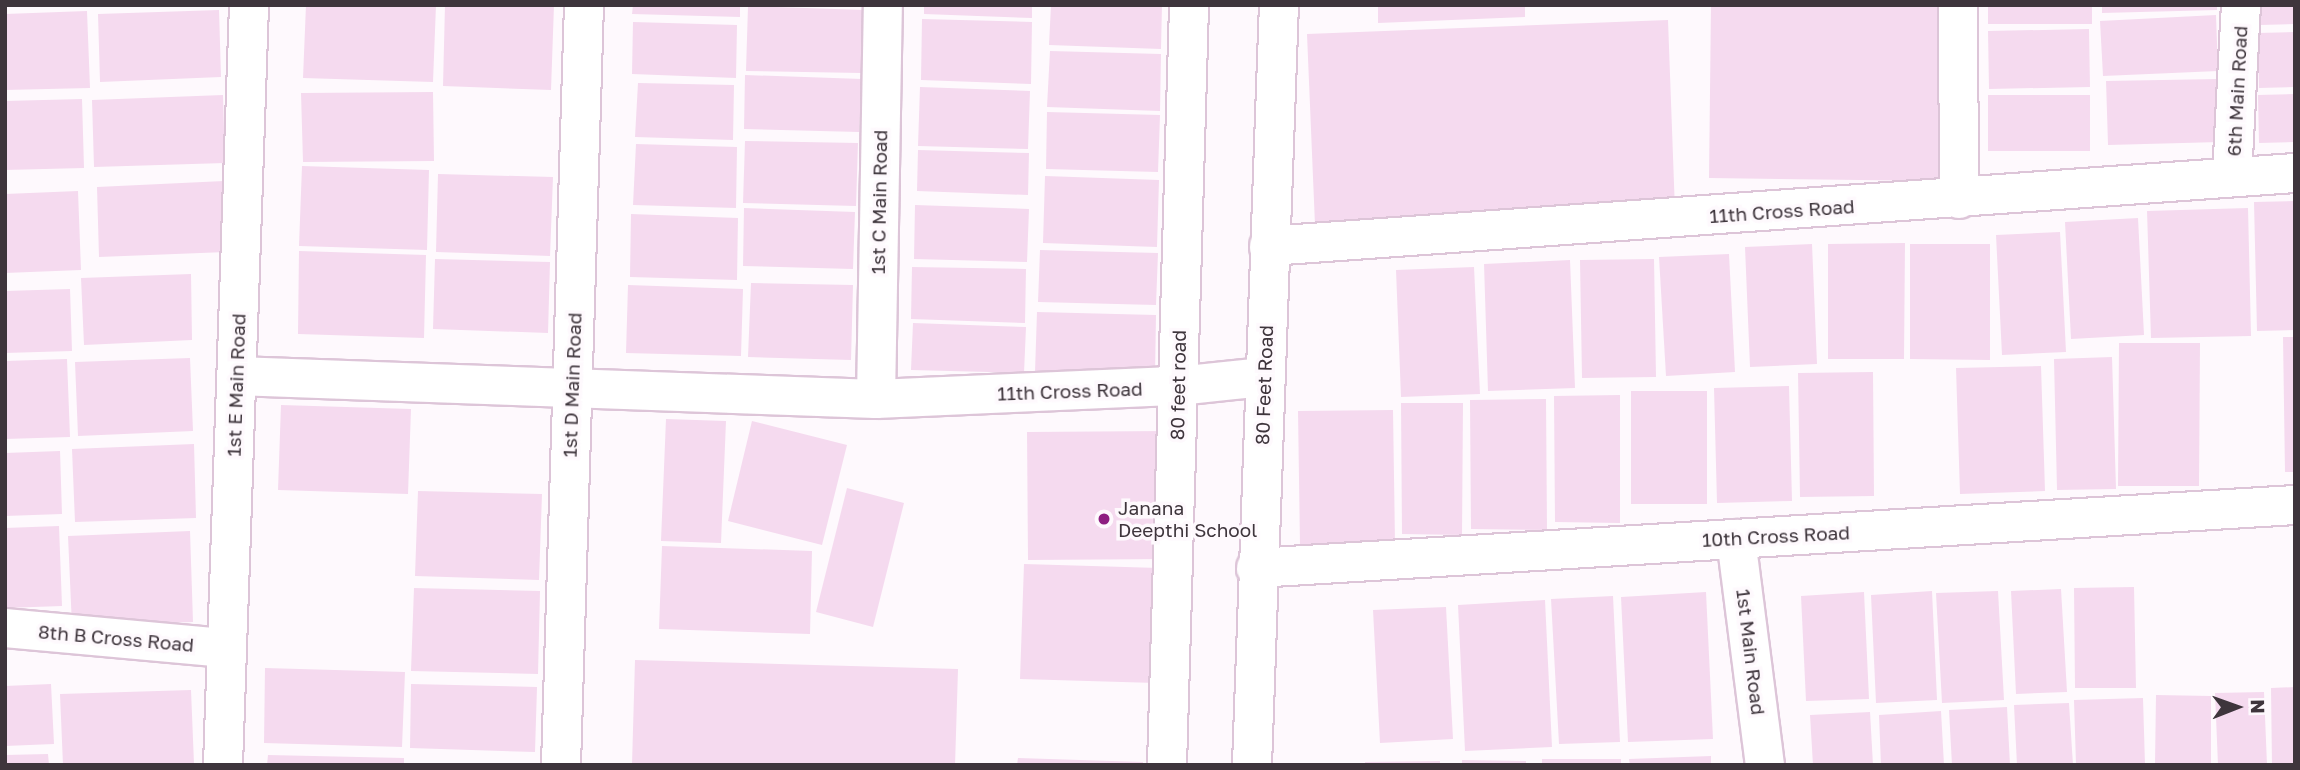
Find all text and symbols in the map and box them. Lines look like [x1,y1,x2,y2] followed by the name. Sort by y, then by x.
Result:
[2222,25,2252,157] street label: 6th Main Road
[866,130,892,274] street label: 1st C Main Road
[1709,195,1855,227] street label: 11th Cross Road
[558,312,586,458] street label: 1st D Main Road
[222,313,250,457] street label: 1st E Main Road
[1251,325,1277,445] street label: 80 Feet Road
[1166,330,1190,440] street label: 80 feet road
[997,377,1143,405] street label: 11th Cross Road
[1118,497,1257,541] place label: Janana Deepthi School
[1096,511,1112,527] marker: Janana Deepthi School
[1701,521,1851,551] street label: 10th Cross Road
[1732,588,1770,716] street label: 1st Main Road
[37,620,195,656] street label: 8th B Cross Road
[2202,672,2272,742] north arrow
[2247,699,2270,714] text: N

